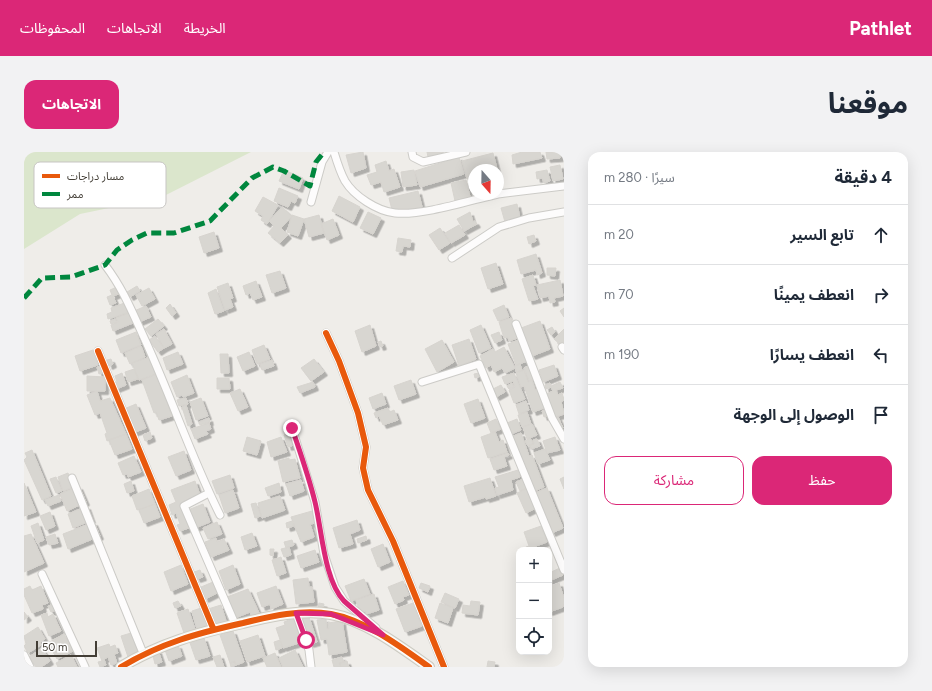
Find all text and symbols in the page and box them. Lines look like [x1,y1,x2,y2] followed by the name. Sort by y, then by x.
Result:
[849,17,912,40] text: Pathlet
[20,20,85,37] text: المحفوظات
[107,20,162,37] text: الاتجاهات
[184,20,226,37] text: الخريطة
[24,80,119,129] button: الاتجاهات
[828,86,908,120] text: موقعنا
[34,162,166,208] legend
[468,164,504,200] north arrow
[834,167,892,187] text: 4 دقيقة
[67,170,125,183] text: مسار دراجات
[604,170,675,185] text: سيرًا · 280 m
[66,188,84,201] text: ممر
[870,224,892,246] icon: ahead
[790,226,854,244] text: تابع السير
[604,227,634,242] text: 20 m
[870,284,892,306] icon: right
[774,286,854,304] text: انعطف يمينًا
[604,287,634,302] text: 70 m
[870,344,892,366] icon: left
[770,346,854,364] text: انعطف يسارًا
[604,347,639,362] text: 190 m
[870,404,892,426] icon: arrive
[734,406,854,424] text: الوصول إلى الوجهة
[283,419,301,437] route end
[604,456,744,505] button: مشاركة
[752,456,892,505] button: حفظ
[516,547,552,655] map controls
[516,547,552,583] button: +
[516,583,552,619] button: −
[516,619,552,655] button: locate
[297,631,315,649] route start
[36,639,97,658] scale bar
[42,641,67,654] text: 50 m

